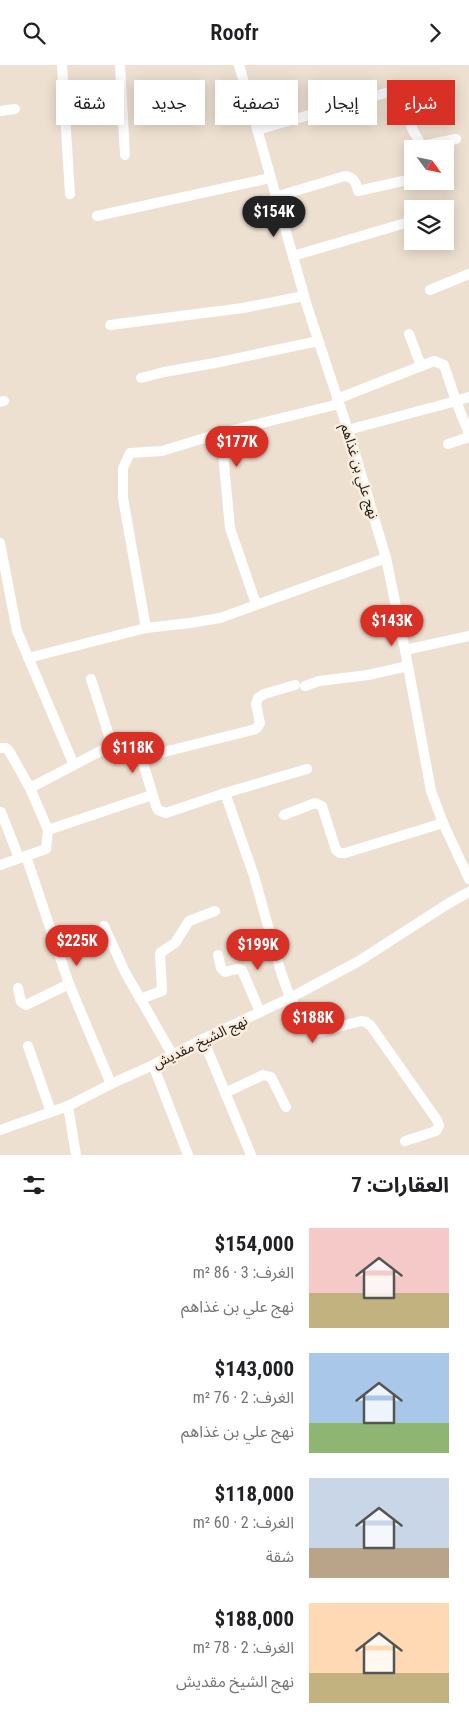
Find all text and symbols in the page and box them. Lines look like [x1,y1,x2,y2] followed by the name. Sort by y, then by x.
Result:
[20,19,48,47] icon: search
[421,19,449,47] icon: forward
[210,20,259,45] text: Roofr
[56,80,124,125] chip: شقة
[134,80,205,125] chip: جديد
[215,80,298,125] chip: تصفية
[308,80,377,125] chip: إيجار
[387,80,455,125] chip: شراء
[404,140,454,190] north arrow
[404,140,454,250] map controls
[239,195,309,238] pin: $154K
[404,200,454,250] button: layers
[253,202,295,221] text: $154K
[335,421,382,522] street label: نهج علي بن غذاهم
[202,425,272,468] pin: $177K
[216,432,258,451] text: $177K
[357,605,427,647] pin: $143K
[371,611,413,630] text: $143K
[98,731,168,774] pin: $118K
[112,738,154,757] text: $118K
[42,925,112,967] pin: $225K
[223,929,293,971] pin: $199K
[56,931,98,950] text: $225K
[237,935,279,954] text: $199K
[278,1001,348,1044] pin: $188K
[292,1008,334,1027] text: $188K
[150,1012,251,1075] street label: نهج الشيخ مقديش
[20,1171,48,1199] icon: filters
[351,1173,449,1197] text: العقارات: 7
[215,1232,294,1256] text: $154,000
[349,1248,409,1308] icon: home
[193,1263,294,1282] text: الغرف: 3 · 86 m²
[181,1297,294,1316] text: نهج علي بن غذاهم
[215,1357,294,1381] text: $143,000
[349,1373,409,1433] icon: home
[193,1388,294,1407] text: الغرف: 2 · 76 m²
[181,1422,294,1441] text: نهج علي بن غذاهم
[215,1482,294,1506] text: $118,000
[349,1498,409,1558] icon: home
[193,1513,294,1532] text: الغرف: 2 · 60 m²
[266,1547,294,1566] text: شقة
[215,1607,294,1631] text: $188,000
[349,1623,409,1683] icon: home
[193,1638,294,1657] text: الغرف: 2 · 78 m²
[176,1672,294,1691] text: نهج الشيخ مقديش

